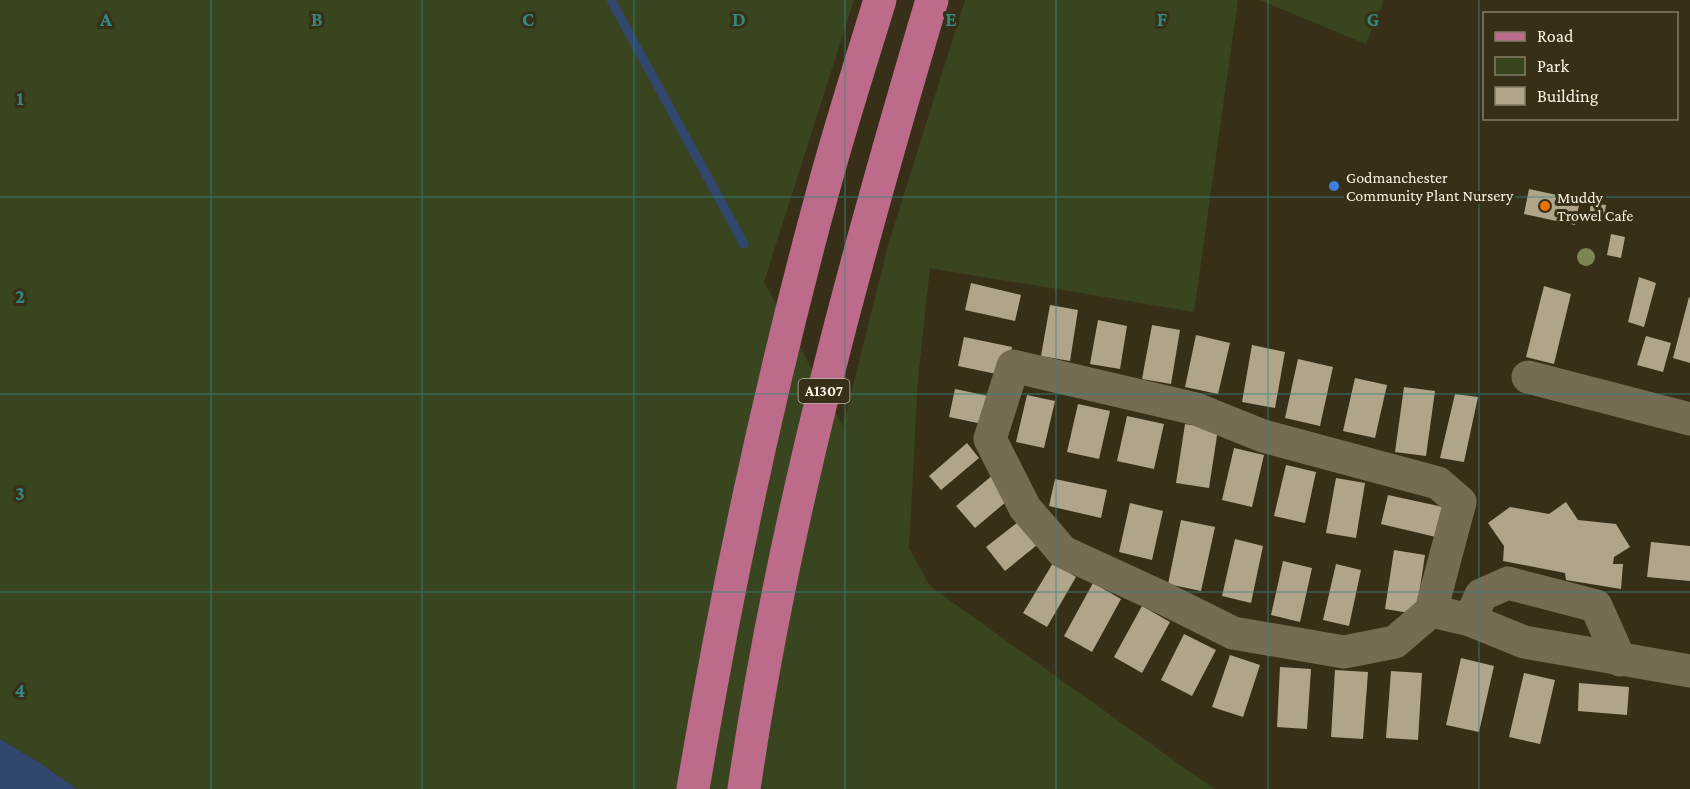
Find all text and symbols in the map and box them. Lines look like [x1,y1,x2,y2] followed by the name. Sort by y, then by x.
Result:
[99,8,113,30] text: A
[311,8,323,30] text: B
[522,8,534,30] text: C
[732,8,746,30] text: D
[945,8,957,30] text: E
[1157,8,1168,30] text: F
[1367,8,1380,30] text: G
[1483,12,1678,120] legend
[1537,26,1574,46] text: Road
[1537,56,1569,76] text: Park
[1537,86,1599,106] text: Building
[16,87,24,109] text: 1
[1346,169,1514,205] place label: Godmanchester Community Plant Nursery
[1327,179,1341,193] marker: Godmanchester Community Plant Nursery
[1557,189,1633,224] place label: Muddy Trowel Cafe
[1538,199,1552,213] marker: Muddy Trowel Cafe
[15,285,25,307] text: 2
[798,379,850,403] road number: A1307
[15,482,25,504] text: 3
[15,679,26,701] text: 4

